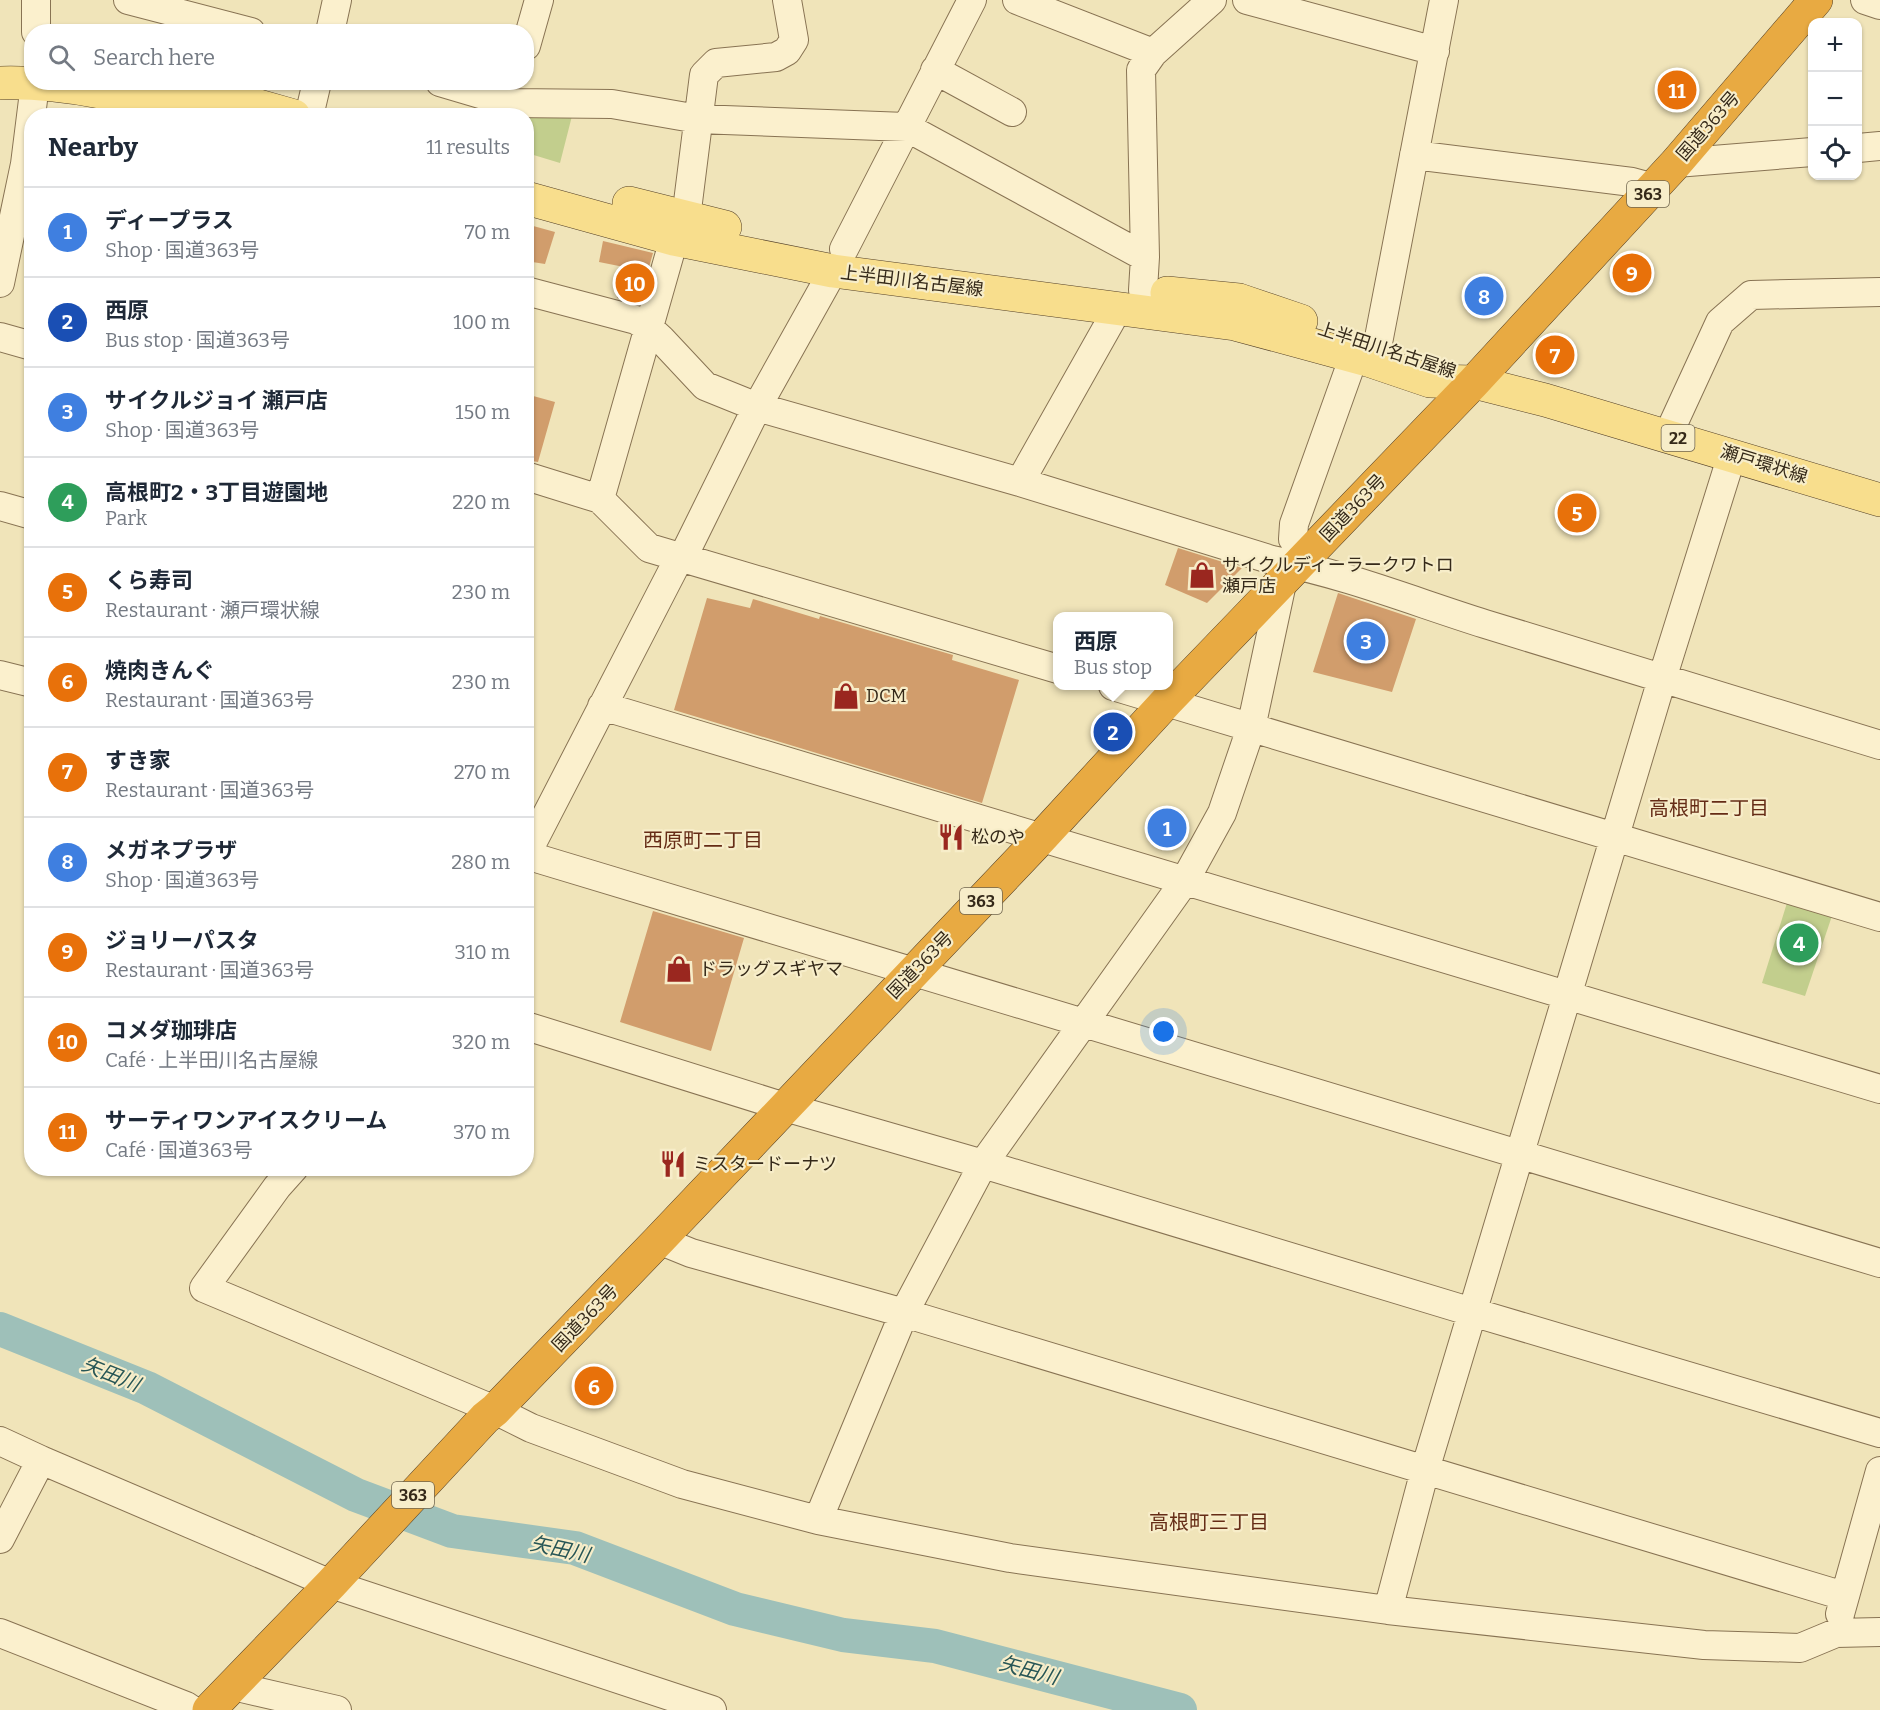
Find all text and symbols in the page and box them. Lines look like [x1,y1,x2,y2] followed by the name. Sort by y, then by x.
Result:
[1808,18,1862,180] map controls
[1808,18,1862,72] button: +
[24,24,534,90] search box
[45,41,78,74] icon: search
[93,44,215,71] text: Search here
[1658,68,1696,112] pin: 11
[1808,72,1862,126] button: −
[1672,87,1744,165] street label: 国道363号
[1808,126,1862,180] button: locate
[48,132,138,163] text: Nearby
[426,135,510,159] text: 11 results
[1627,181,1669,207] road number: 363
[105,207,234,234] text: ディープラス
[63,220,72,244] text: 1
[464,220,510,244] text: 70 m
[105,238,259,262] text: Shop · 国道363号
[1612,250,1652,296] pin: 9
[616,260,654,306] pin: 10
[839,261,985,301] street label: 上半田川名古屋線
[1464,274,1504,318] pin: 8
[105,297,149,324] text: 西原
[62,310,73,334] text: 2
[453,310,510,334] text: 100 m
[1315,317,1459,383] street label: 上半田川名古屋線
[105,328,290,352] text: Bus stop · 国道363号
[1536,332,1574,378] pin: 7
[105,387,328,414] text: サイクルジョイ 瀬戸店
[62,400,73,424] text: 3
[455,400,510,424] text: 150 m
[105,418,259,442] text: Shop · 国道363号
[1662,425,1694,451] road number: 22
[1718,440,1810,488] street label: 瀬戸環状線
[1316,470,1390,546] street label: 国道363号
[105,479,328,506] text: 高根町2・3丁目遊園地
[61,490,74,514] text: 4
[452,490,510,514] text: 220 m
[1558,490,1596,536] pin: 5
[105,506,147,530] text: Park
[1222,554,1454,597] place label: サイクルディーラークワトロ 瀬戸店
[1187,560,1217,590] shop icon: サイクルディーラークワトロ 瀬戸店
[105,567,193,594] text: くら寿司
[62,580,73,604] text: 5
[452,580,510,604] text: 230 m
[105,598,320,622] text: Restaurant · 瀬戸環状線
[1053,612,1173,690] popup
[1346,618,1386,664] pin: 3
[1074,628,1118,655] text: 西原
[1074,655,1152,679] text: Bus stop
[105,657,215,684] text: 焼肉きんぐ
[62,670,73,694] text: 6
[452,670,510,694] text: 230 m
[831,681,861,711] shop icon: DCM
[866,685,907,707] place label: DCM
[105,688,314,712] text: Restaurant · 国道363号
[1094,710,1132,754] pin: 2
[105,747,171,774] text: すき家
[62,760,73,784] text: 7
[454,760,510,784] text: 270 m
[105,778,314,802] text: Restaurant · 国道363号
[1649,796,1769,820] district label: 高根町二丁目
[1148,806,1186,850] pin: 1
[936,822,966,852] restaurant icon: 松のや
[971,826,1025,848] place label: 松のや
[643,828,763,852] district label: 西原町二丁目
[105,837,237,864] text: メガネプラザ
[61,850,74,874] text: 8
[451,850,510,874] text: 280 m
[105,868,259,892] text: Shop · 国道363号
[960,888,1002,914] road number: 363
[1780,920,1818,966] pin: 4
[105,927,259,954] text: ジョリーパスタ
[883,927,957,1003] street label: 国道363号
[62,940,73,964] text: 9
[455,940,510,964] text: 310 m
[664,954,694,984] shop icon: ドラッグスギヤマ
[105,958,314,982] text: Restaurant · 国道363号
[699,958,843,980] place label: ドラッグスギヤマ
[105,1017,237,1044] text: コメダ珈琲店
[1149,1017,1178,1046] your location
[57,1030,78,1054] text: 10
[452,1030,510,1054] text: 320 m
[105,1048,318,1072] text: Café · 上半田川名古屋線
[105,1107,387,1134] text: サーティワンアイスクリーム
[59,1120,76,1144] text: 11
[453,1120,510,1144] text: 370 m
[105,1138,253,1162] text: Café · 国道363号
[658,1149,688,1179] restaurant icon: ミスタードーナツ
[693,1153,837,1175] place label: ミスタードーナツ
[548,1280,622,1356] street label: 国道363号
[79,1352,145,1397] water label: 矢田川
[574,1364,614,1408] pin: 6
[392,1482,434,1508] road number: 363
[1149,1510,1269,1534] district label: 高根町三丁目
[528,1531,594,1567] water label: 矢田川
[997,1651,1063,1690] water label: 矢田川

